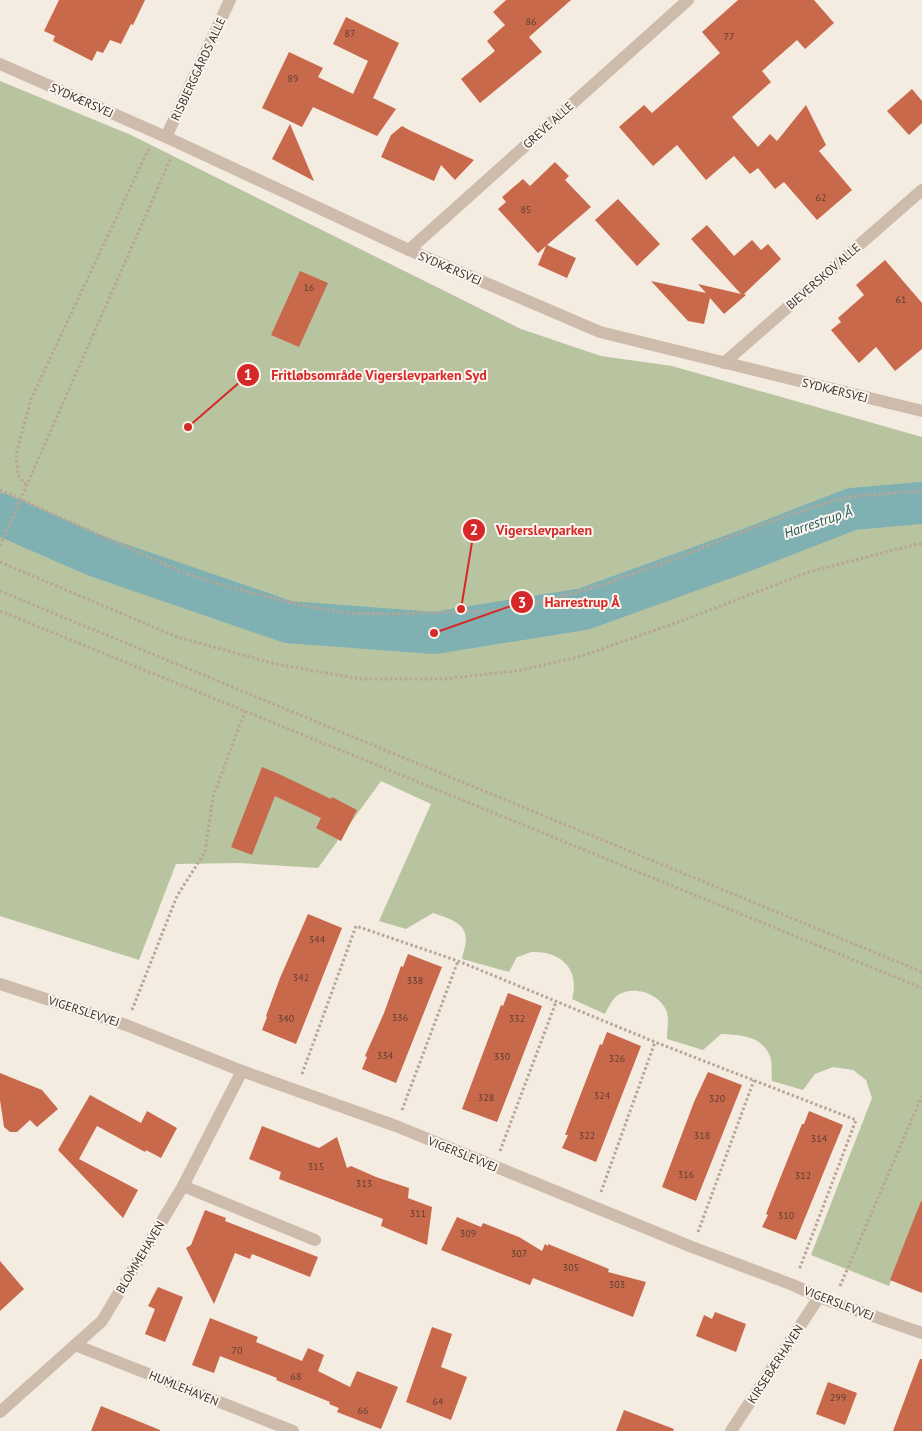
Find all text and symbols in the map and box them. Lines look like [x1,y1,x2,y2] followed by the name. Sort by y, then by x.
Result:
[167,15,229,123] street label: RISBJERGGÅRDS ALLE
[526,15,536,28] house number: 86
[345,27,355,40] house number: 87
[724,30,734,43] house number: 77
[288,72,298,85] house number: 89
[48,79,116,121] street label: SYDKÆRSVEJ
[520,98,576,152] street label: GREVE ALLE
[816,191,826,204] house number: 62
[521,203,531,216] house number: 85
[783,240,863,312] street label: BJEVERSKOV ALLE
[416,248,484,288] street label: SYDKÆRSVEJ
[304,281,314,294] house number: 16
[896,293,906,306] house number: 61
[236,360,497,389] callout: Fritløbsområde Vigerslevparken Syd
[244,365,252,384] text: 1
[271,366,487,384] text: Fritløbsområde Vigerslevparken Syd
[800,375,870,405] street label: SYDKÆRSVEJ
[781,502,855,542] water label: Harrestrup Å
[461,515,602,544] callout: Vigerslevparken
[470,520,478,539] text: 2
[495,521,592,539] text: Vigerslevparken
[509,588,630,617] callout: Harrestrup Å
[518,593,526,612] text: 3
[544,593,620,611] text: Harrestrup Å
[309,933,326,946] house number: 344
[293,971,309,984] house number: 342
[407,974,423,987] house number: 338
[46,992,121,1030] street label: VIGERSLEVVEJ
[392,1011,408,1024] house number: 336
[278,1012,295,1025] house number: 340
[509,1012,525,1025] house number: 332
[377,1049,394,1062] house number: 334
[494,1050,511,1063] house number: 330
[609,1052,625,1065] house number: 326
[594,1089,611,1102] house number: 324
[478,1091,494,1104] house number: 328
[709,1092,726,1105] house number: 320
[579,1129,595,1142] house number: 322
[694,1129,710,1142] house number: 318
[811,1132,828,1145] house number: 314
[425,1133,500,1175] street label: VIGERSLEVVEJ
[308,1160,324,1173] house number: 315
[678,1168,694,1181] house number: 316
[795,1169,811,1182] house number: 312
[356,1177,372,1190] house number: 313
[410,1207,426,1220] house number: 311
[778,1209,795,1222] house number: 310
[112,1218,168,1296] street label: BLOMMEHAVEN
[460,1227,476,1240] house number: 309
[511,1247,527,1260] house number: 307
[563,1261,579,1274] house number: 305
[609,1278,625,1291] house number: 303
[801,1282,876,1323] street label: VIGERSLEVVEJ
[744,1322,806,1406] street label: KIRSEBÆRHAVEN
[232,1344,243,1357] house number: 70
[147,1367,221,1409] street label: HUMLEHAVEN
[291,1370,301,1383] house number: 68
[830,1391,846,1404] house number: 299
[433,1395,444,1408] house number: 64
[358,1404,368,1417] house number: 66

